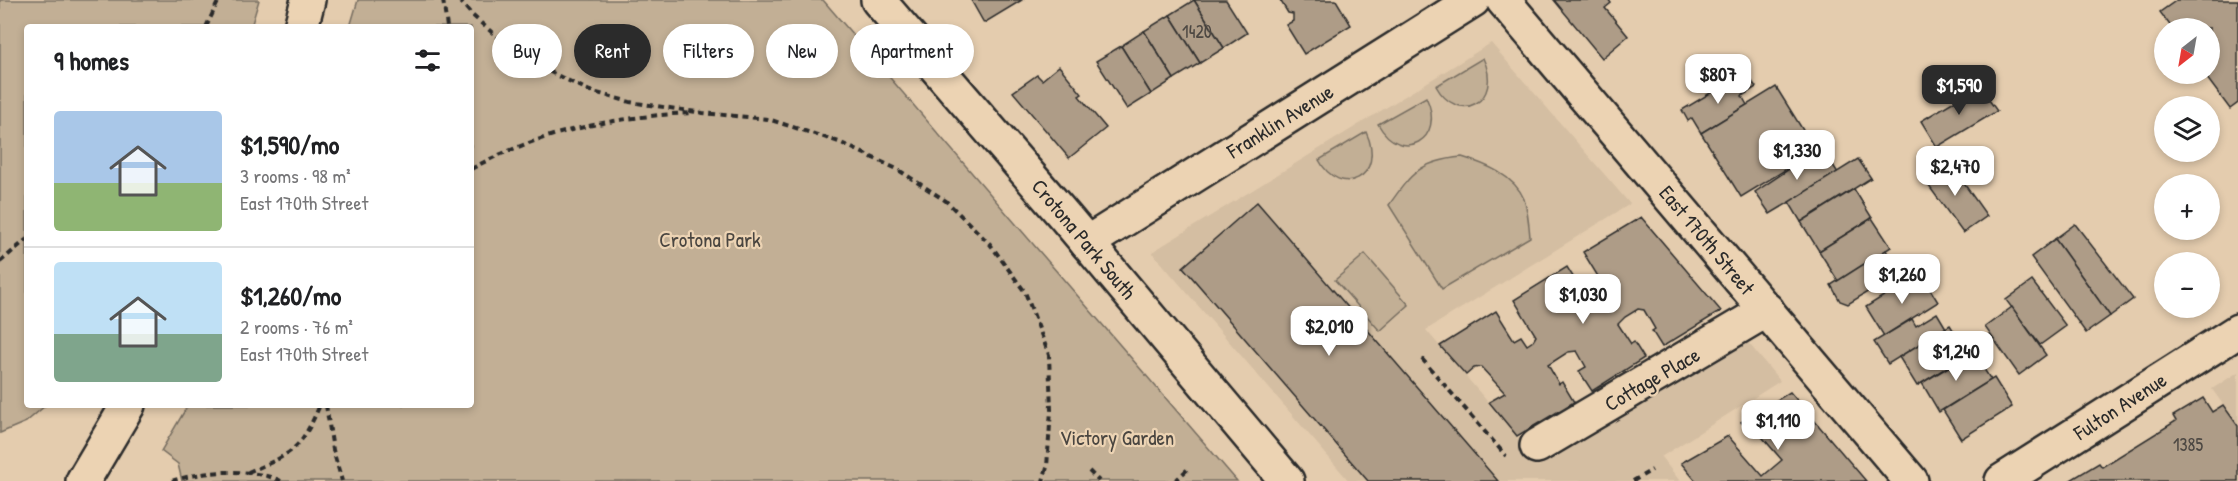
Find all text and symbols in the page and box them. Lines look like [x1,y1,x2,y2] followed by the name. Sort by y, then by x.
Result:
[2154,18,2220,84] north arrow
[2154,18,2220,318] map controls
[1182,19,1212,44] house number: 1420
[492,24,562,78] chip: Buy
[574,24,651,78] chip: Rent
[663,24,754,78] chip: Filters
[766,24,838,78] chip: New
[850,24,974,78] chip: Apartment
[54,43,129,78] text: 9 homes
[411,44,444,77] icon: filters
[1682,54,1754,105] pin: $807
[1699,60,1737,87] text: $807
[1910,65,2008,116] pin: $1,590
[1936,71,1982,98] text: $1,590
[1220,77,1339,166] street label: Franklin Avenue
[2154,96,2220,162] button: layers
[240,127,339,162] text: $1,590/mo
[1748,130,1846,181] pin: $1,330
[102,135,174,207] icon: home
[1773,136,1821,163] text: $1,330
[1906,146,2004,197] pin: $2,470
[1930,152,1980,179] text: $2,470
[240,162,351,189] text: 3 rooms · 98 m²
[1025,173,1143,305] street label: Crotona Park South
[2154,174,2220,240] button: +
[1653,179,1762,302] street label: East 170th Street
[240,189,368,216] text: East 170th Street
[659,225,761,254] park label: Crotona Park
[2154,252,2220,318] button: −
[1853,254,1951,305] pin: $1,260
[1878,260,1926,287] text: $1,260
[1534,274,1632,325] pin: $1,030
[240,278,341,313] text: $1,260/mo
[1559,280,1607,307] text: $1,030
[102,286,174,358] icon: home
[1280,306,1378,357] pin: $2,010
[1305,312,1353,339] text: $2,010
[240,313,353,340] text: 2 rooms · 76 m²
[1907,331,2005,382] pin: $1,240
[1932,337,1980,364] text: $1,240
[240,340,368,367] text: East 170th Street
[1599,340,1705,418] street label: Cottage Place
[2067,365,2172,447] street label: Fulton Avenue
[1729,400,1827,451] pin: $1,110
[1756,406,1800,433] text: $1,110
[1060,423,1174,452] park label: Victory Garden
[2173,432,2203,457] house number: 1385

